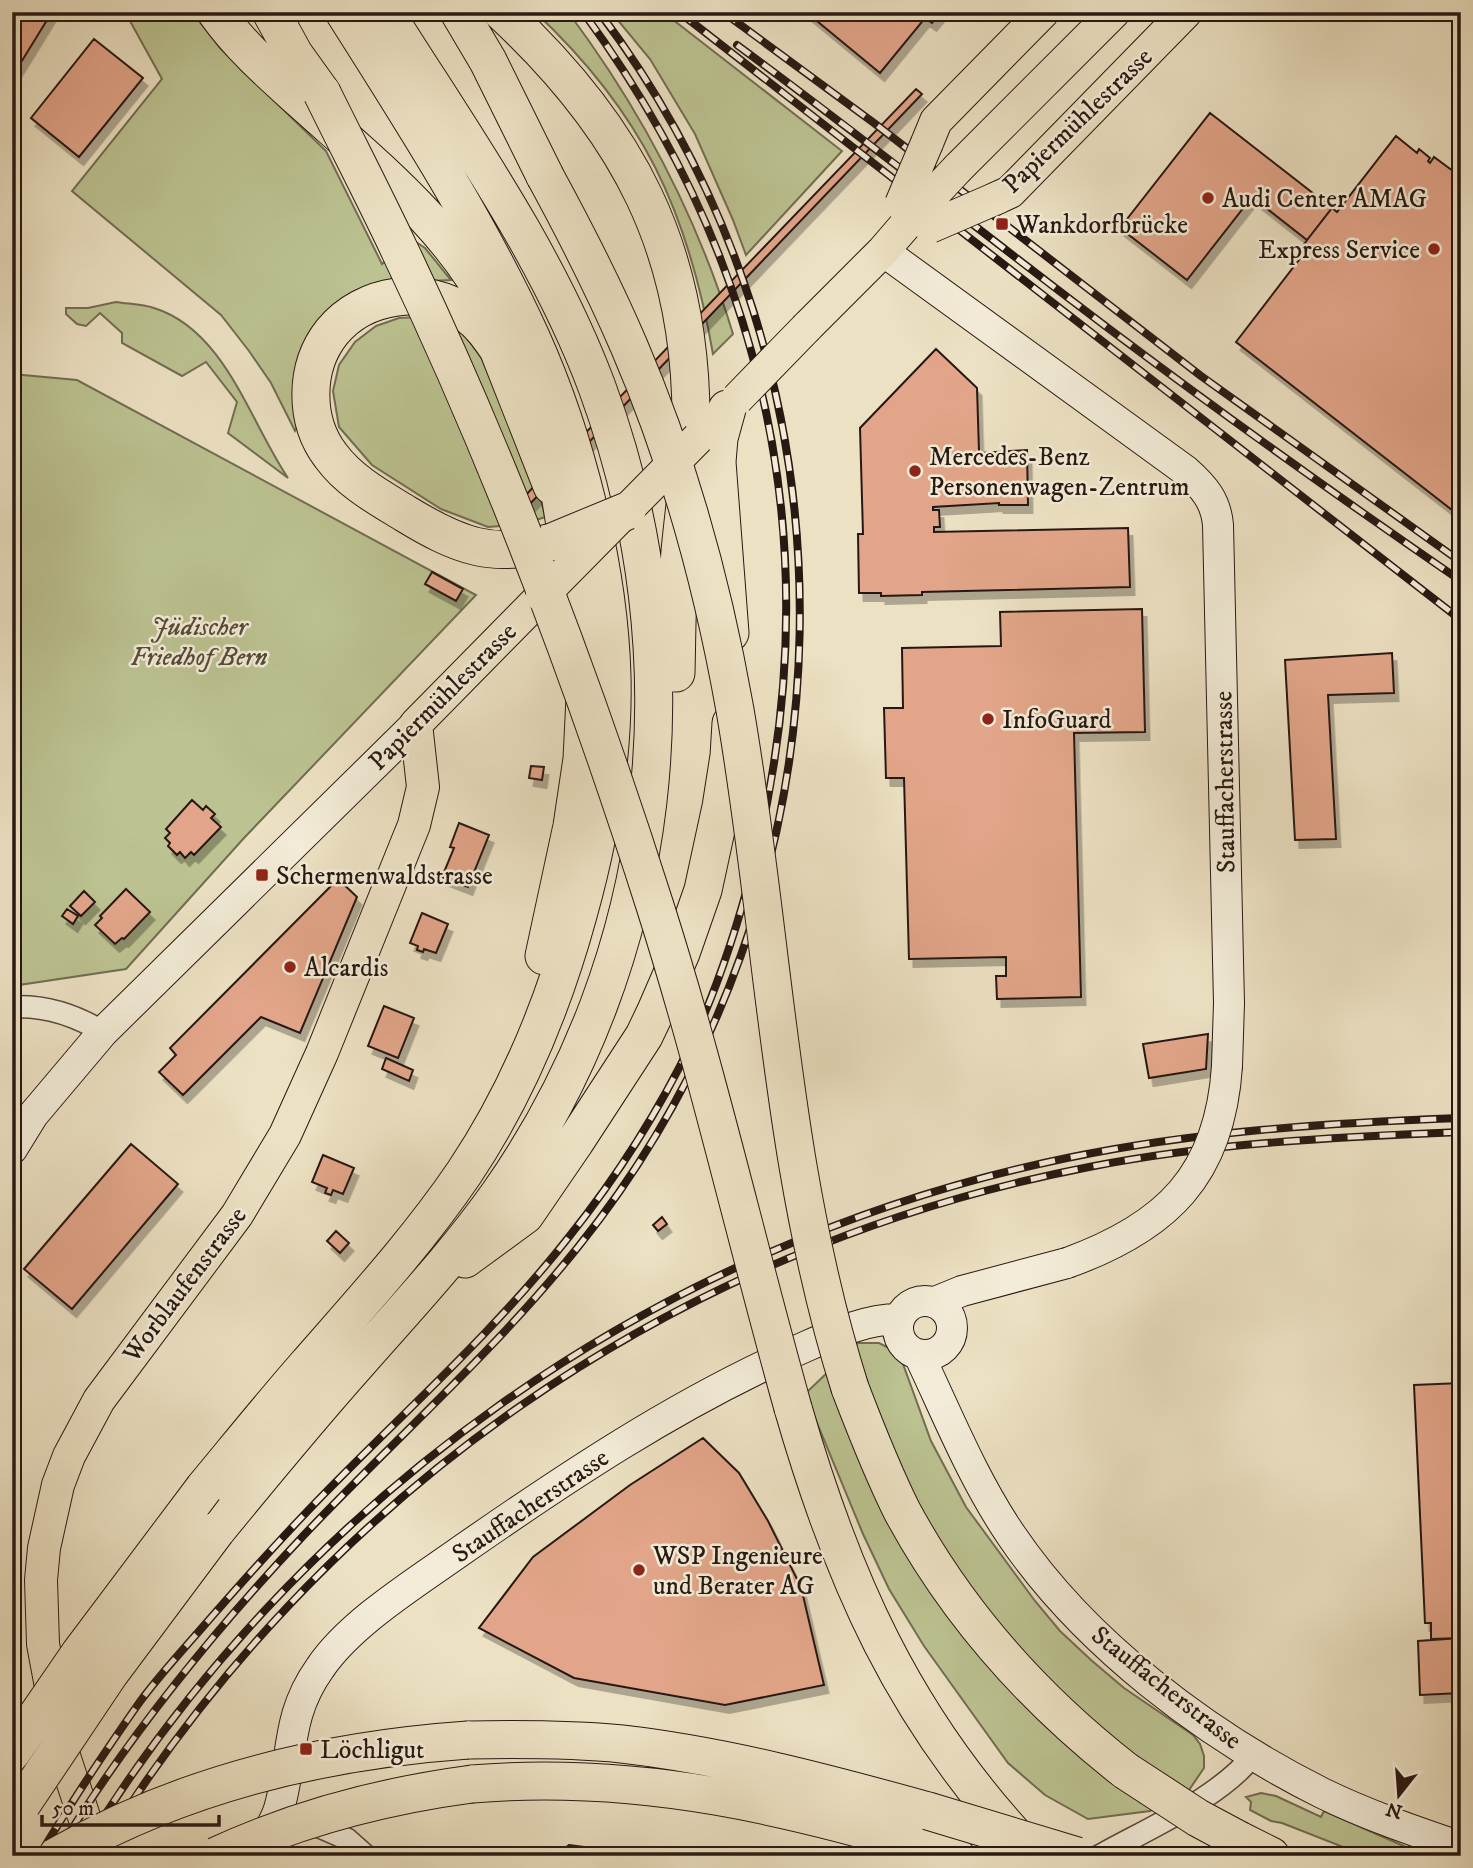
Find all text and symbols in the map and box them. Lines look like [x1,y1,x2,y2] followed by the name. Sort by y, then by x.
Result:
[996,41,1160,201] street label: Papiermühlestrasse
[1222,183,1427,216] place label: Audi Center AMAG
[1200,190,1216,206] marker: Audi Center AMAG
[1015,209,1188,242] place label: Wankdorfbrücke
[994,216,1010,232] marker: Wankdorfbrücke
[1258,234,1420,267] place label: Express Service
[1426,241,1442,257] marker: Express Service
[929,441,1189,504] place label: Mercedes-Benz Personenwagen-Zentrum
[907,463,923,479] marker: Mercedes-Benz Personenwagen-Zentrum
[131,611,267,674] park label: Jüdischer Friedhof Bern
[362,616,524,778] street label: Papiermühlestrasse
[1207,691,1244,873] street label: Stauffacherstrasse
[1002,704,1111,737] place label: InfoGuard
[980,711,996,727] marker: InfoGuard
[276,860,493,893] place label: Schermenwaldstrasse
[254,867,270,883] marker: Schermenwaldstrasse
[304,952,388,985] place label: Alcardis
[282,959,298,975] marker: Alcardis
[115,1200,255,1370] street label: Worblaufenstrasse
[446,1442,616,1571] street label: Stauffacherstrasse
[652,1540,823,1603] place label: WSP Ingenieure und Berater AG
[631,1562,647,1578] marker: WSP Ingenieure und Berater AG
[1084,1619,1248,1757] street label: Stauffacherstrasse
[320,1734,424,1767] place label: Löchligut
[298,1741,314,1757] marker: Löchligut
[1364,1759,1434,1829] north arrow
[42,1784,219,1828] scale bar
[52,1796,94,1822] text: 50 m
[1383,1796,1405,1823] text: N

